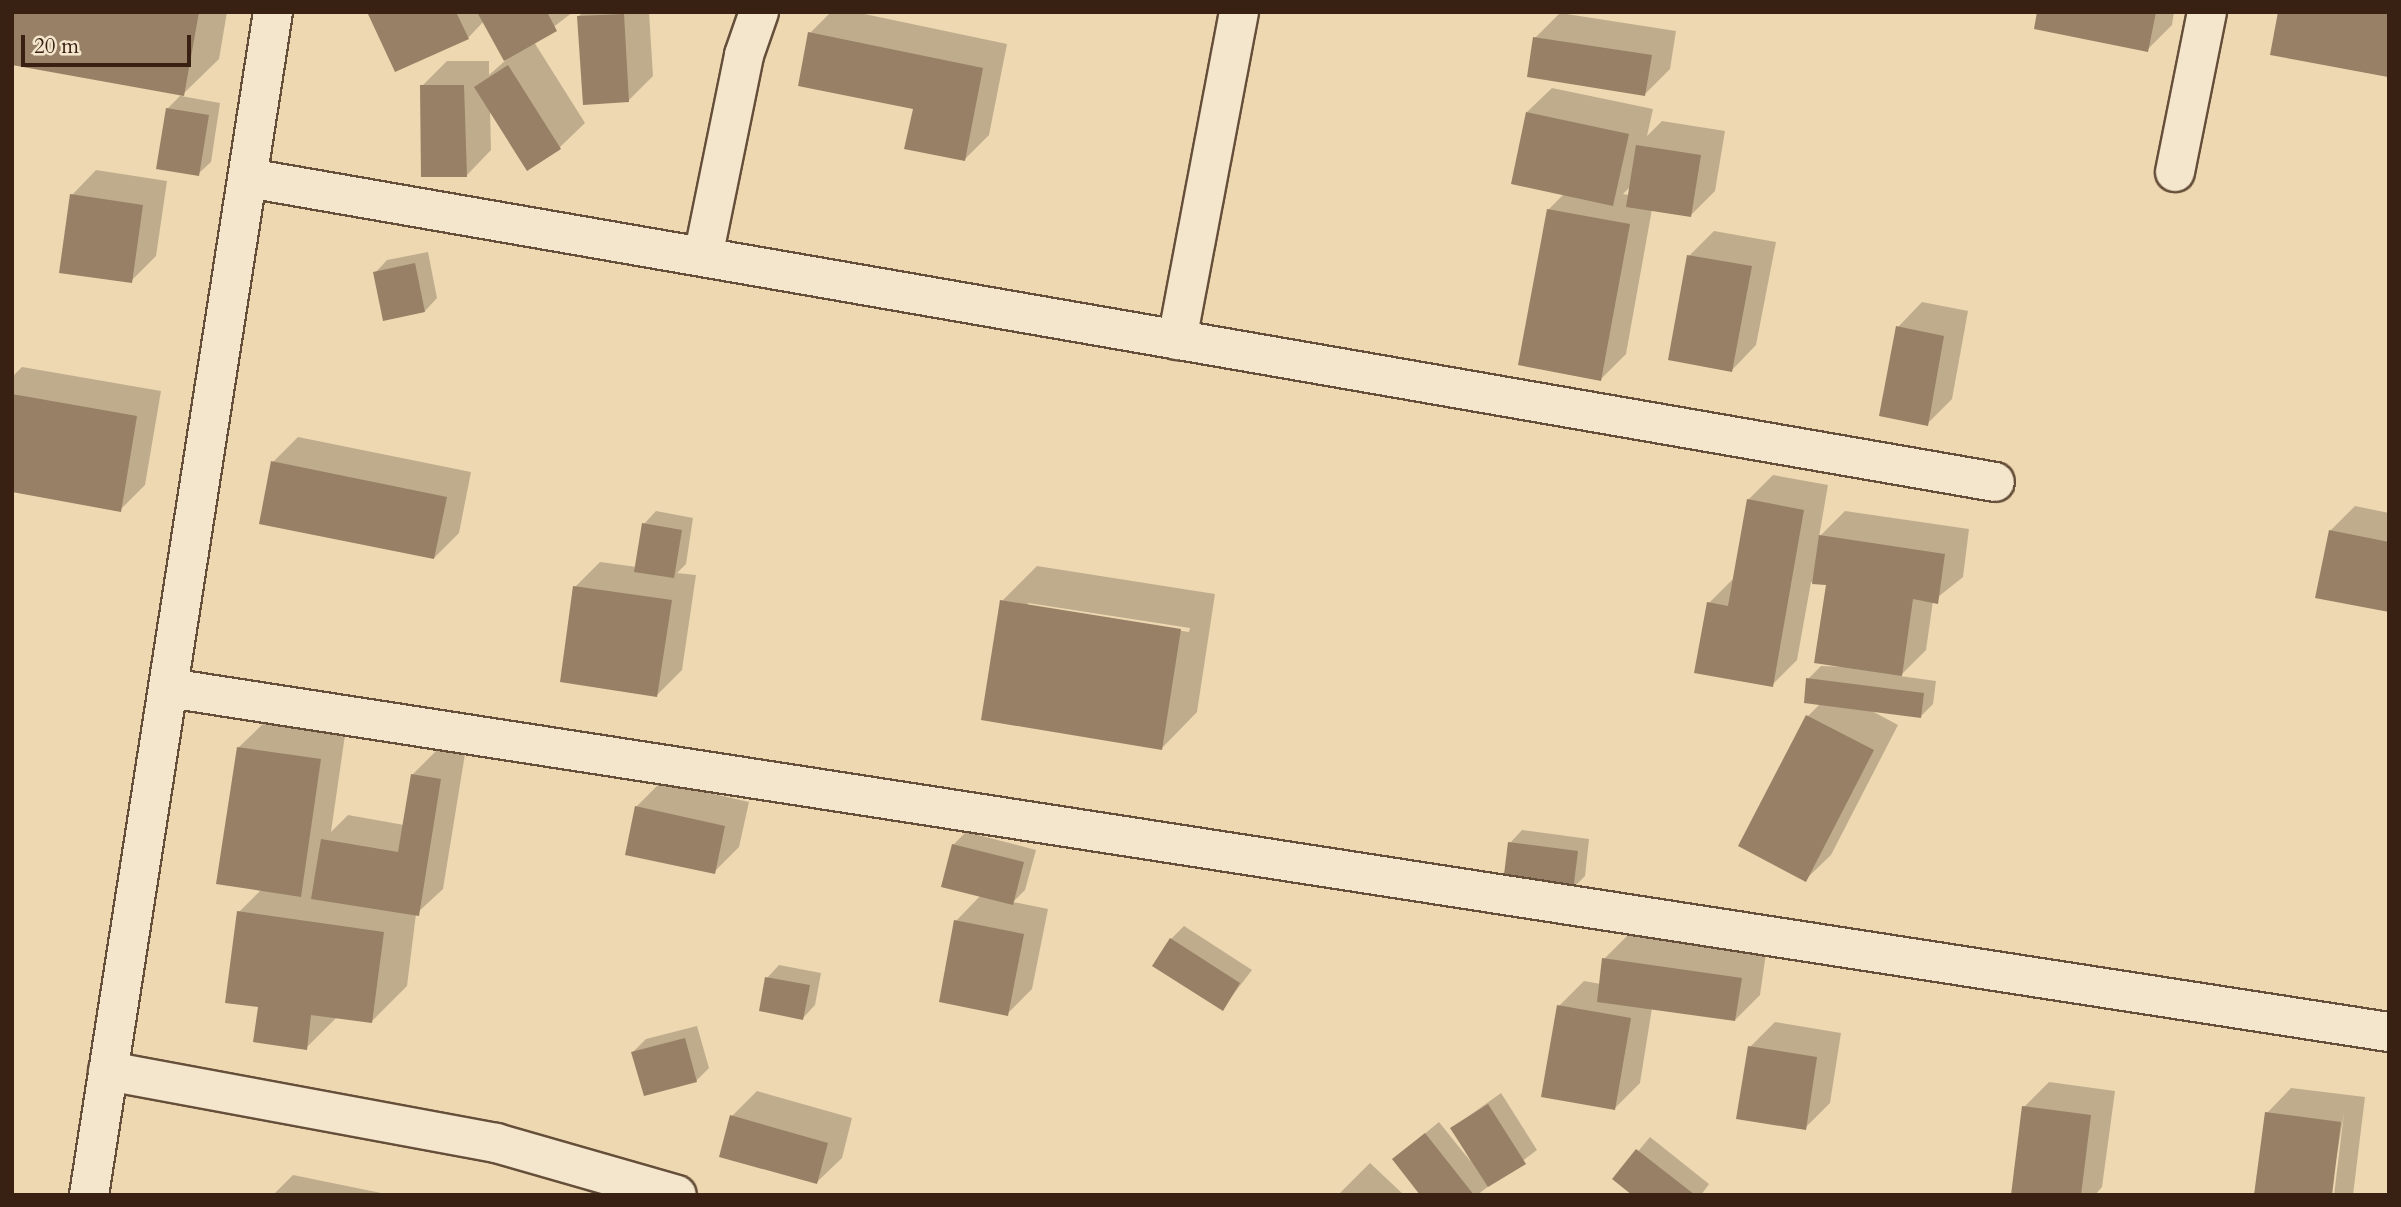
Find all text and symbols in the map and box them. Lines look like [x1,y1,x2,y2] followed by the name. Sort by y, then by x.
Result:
[24,21,194,65] scale bar
[34,32,79,61] text: 20 m

